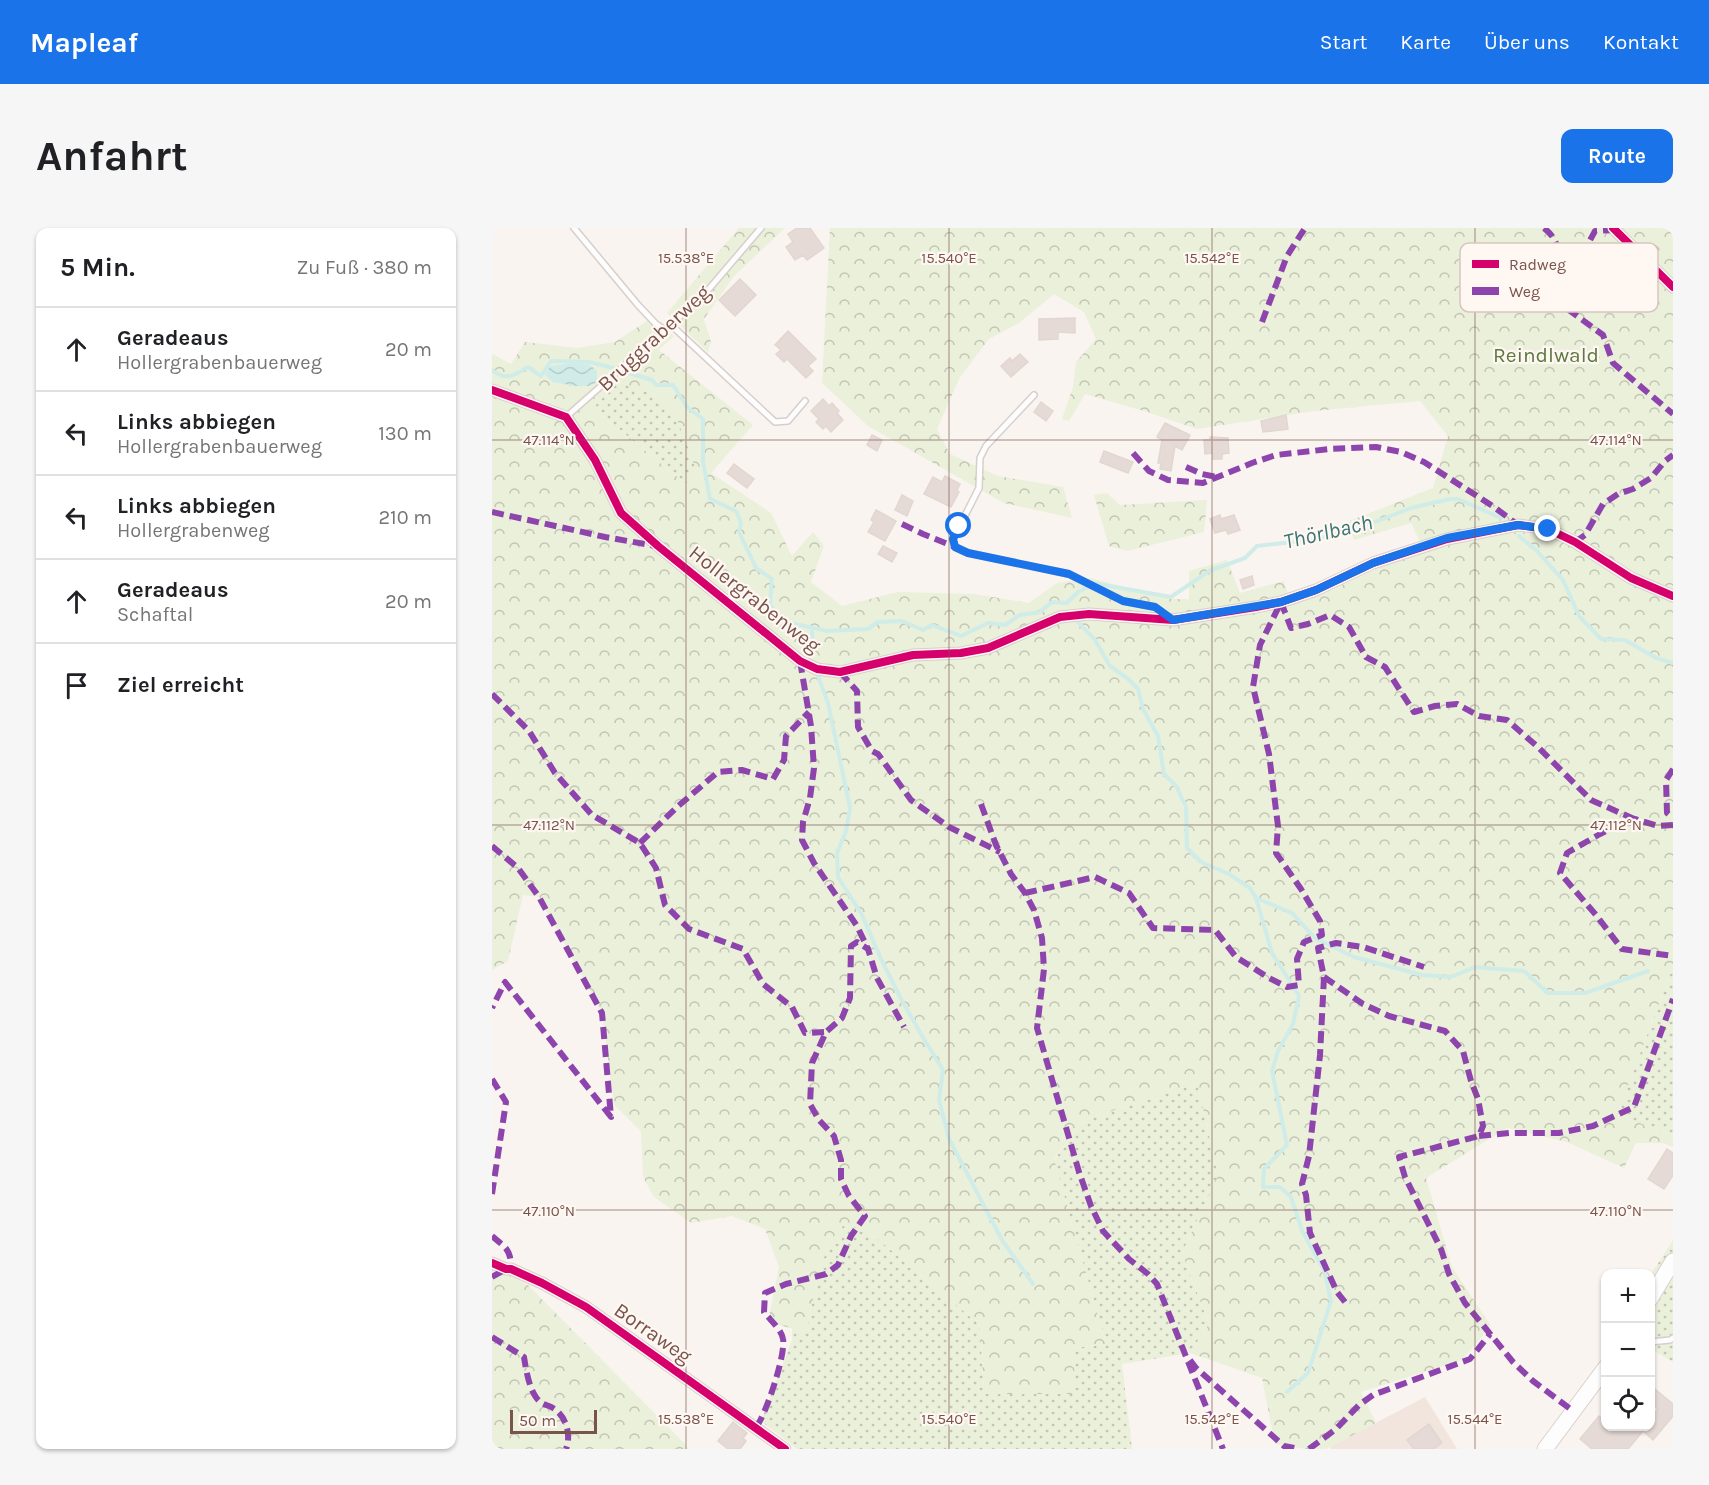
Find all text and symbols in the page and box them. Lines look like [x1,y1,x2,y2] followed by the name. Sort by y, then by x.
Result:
[30,26,138,59] text: Mapleaf
[1320,30,1367,54] text: Start
[1400,30,1451,54] text: Karte
[1484,30,1570,54] text: Über uns
[1603,30,1679,54] text: Kontakt
[1561,129,1673,183] button: Route
[36,131,188,181] text: Anfahrt
[1460,243,1658,312] legend
[658,249,714,267] text: 15.538°E
[921,249,977,267] text: 15.540°E
[1184,249,1240,267] text: 15.542°E
[60,252,135,283] text: 5 Min.
[1509,255,1566,274] text: Radweg
[296,256,432,279] text: Zu Fuß · 380 m
[593,280,715,396] street label: Bruggraberweg
[1509,282,1540,301] text: Weg
[117,325,229,351] text: Geradeaus
[60,333,93,366] icon: ahead
[385,338,432,361] text: 20 m
[1493,343,1599,367] park label: Reindlwald
[117,351,322,374] text: Hollergrabenbauerweg
[117,409,276,435] text: Links abbiegen
[60,417,93,450] icon: left
[378,422,432,445] text: 130 m
[523,431,575,449] text: 47.114°N
[1590,431,1642,449] text: 47.114°N
[117,435,322,458] text: Hollergrabenbauerweg
[117,493,276,519] text: Links abbiegen
[60,501,93,534] icon: left
[378,506,432,529] text: 210 m
[1281,509,1375,555] water label: Thörlbach
[945,512,971,538] route start
[1534,515,1560,541] route end
[117,519,269,542] text: Hollergrabenweg
[685,540,826,658] street label: Hollergrabenweg
[117,577,229,603] text: Geradeaus
[60,585,93,618] icon: ahead
[385,590,432,613] text: 20 m
[117,603,193,626] text: Schaftal
[60,669,93,702] icon: arrive
[117,672,244,698] text: Ziel erreicht
[523,816,575,834] text: 47.112°N
[1590,816,1642,834] text: 47.112°N
[523,1202,575,1220] text: 47.110°N
[1590,1202,1642,1220] text: 47.110°N
[1601,1269,1655,1431] map controls
[1601,1269,1655,1323] button: +
[610,1298,697,1368] street label: Borraweg
[1601,1323,1655,1377] button: −
[1601,1377,1655,1431] button: locate
[510,1407,597,1434] scale bar
[658,1410,714,1428] text: 15.538°E
[921,1410,977,1428] text: 15.540°E
[1184,1410,1240,1428] text: 15.542°E
[1448,1410,1502,1428] text: 15.544°E
[519,1411,556,1430] text: 50 m

